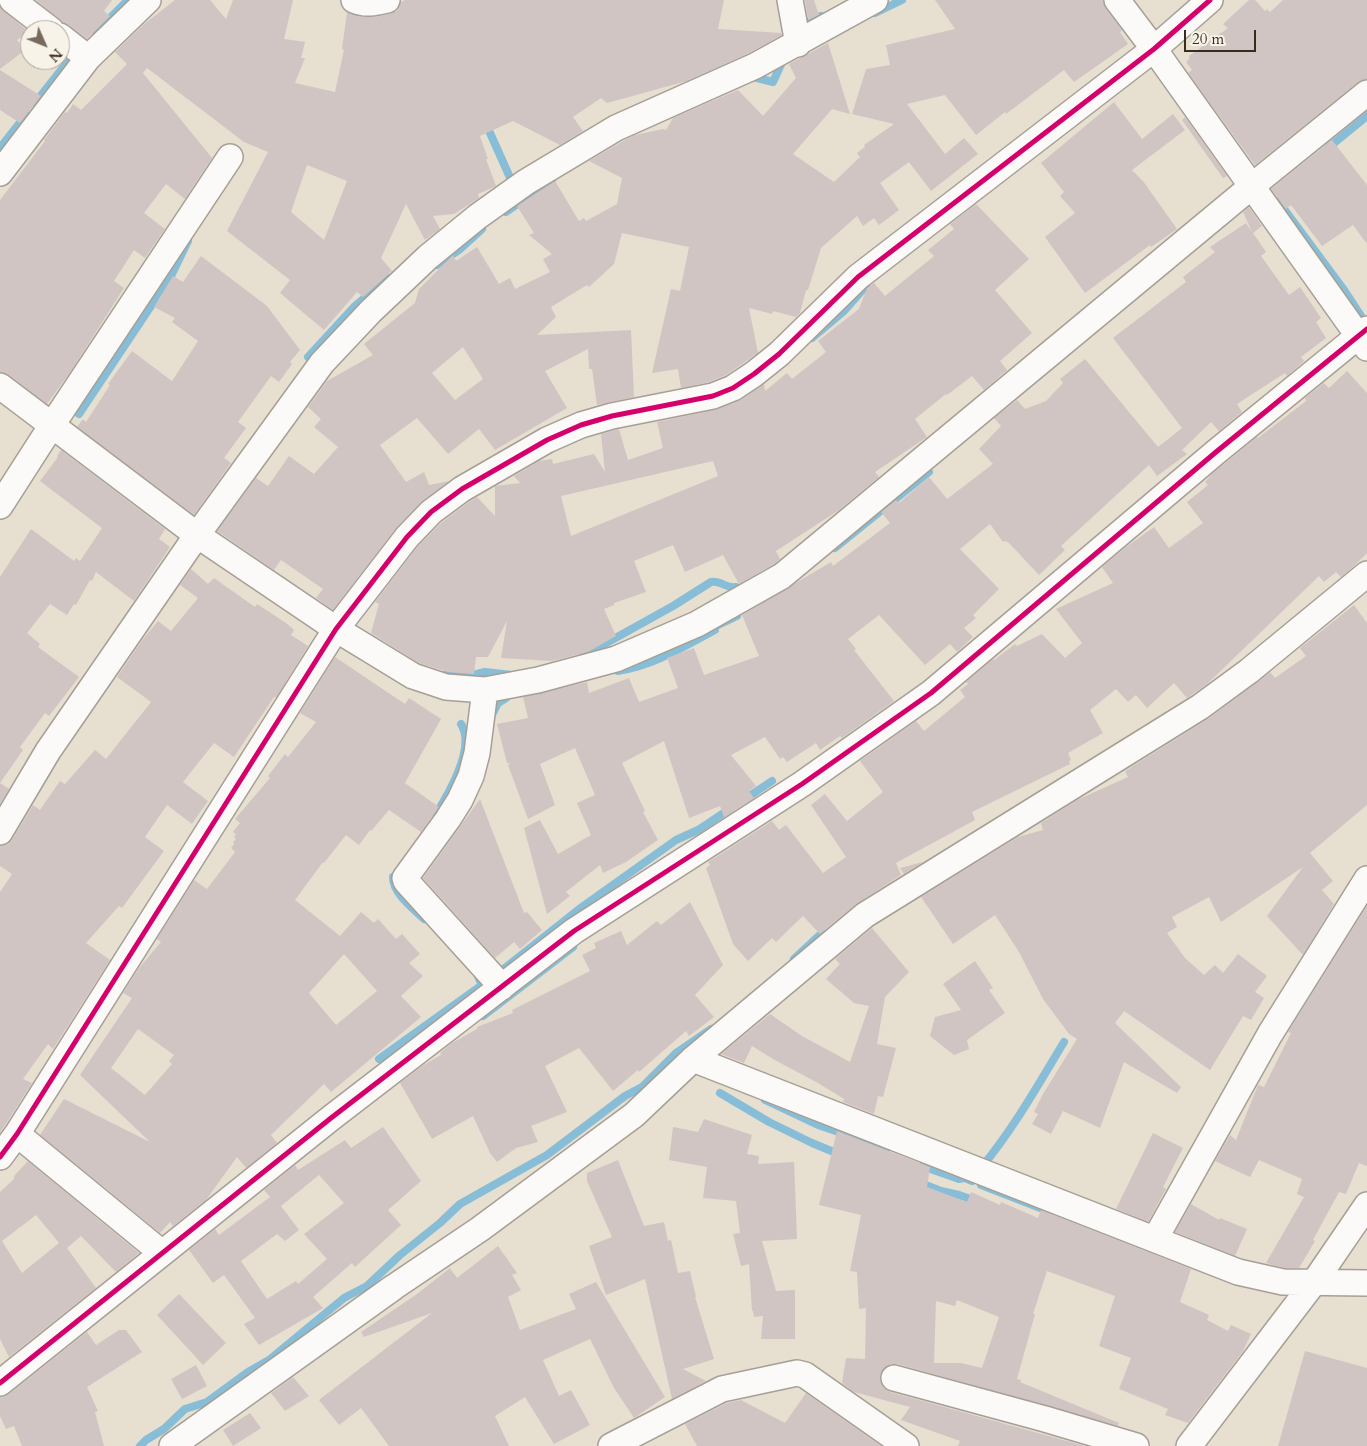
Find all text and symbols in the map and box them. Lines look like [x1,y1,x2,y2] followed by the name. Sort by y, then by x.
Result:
[20,20,70,70] north arrow
[1187,20,1260,52] scale bar
[1192,29,1224,49] text: 20 m
[44,44,66,66] text: N

